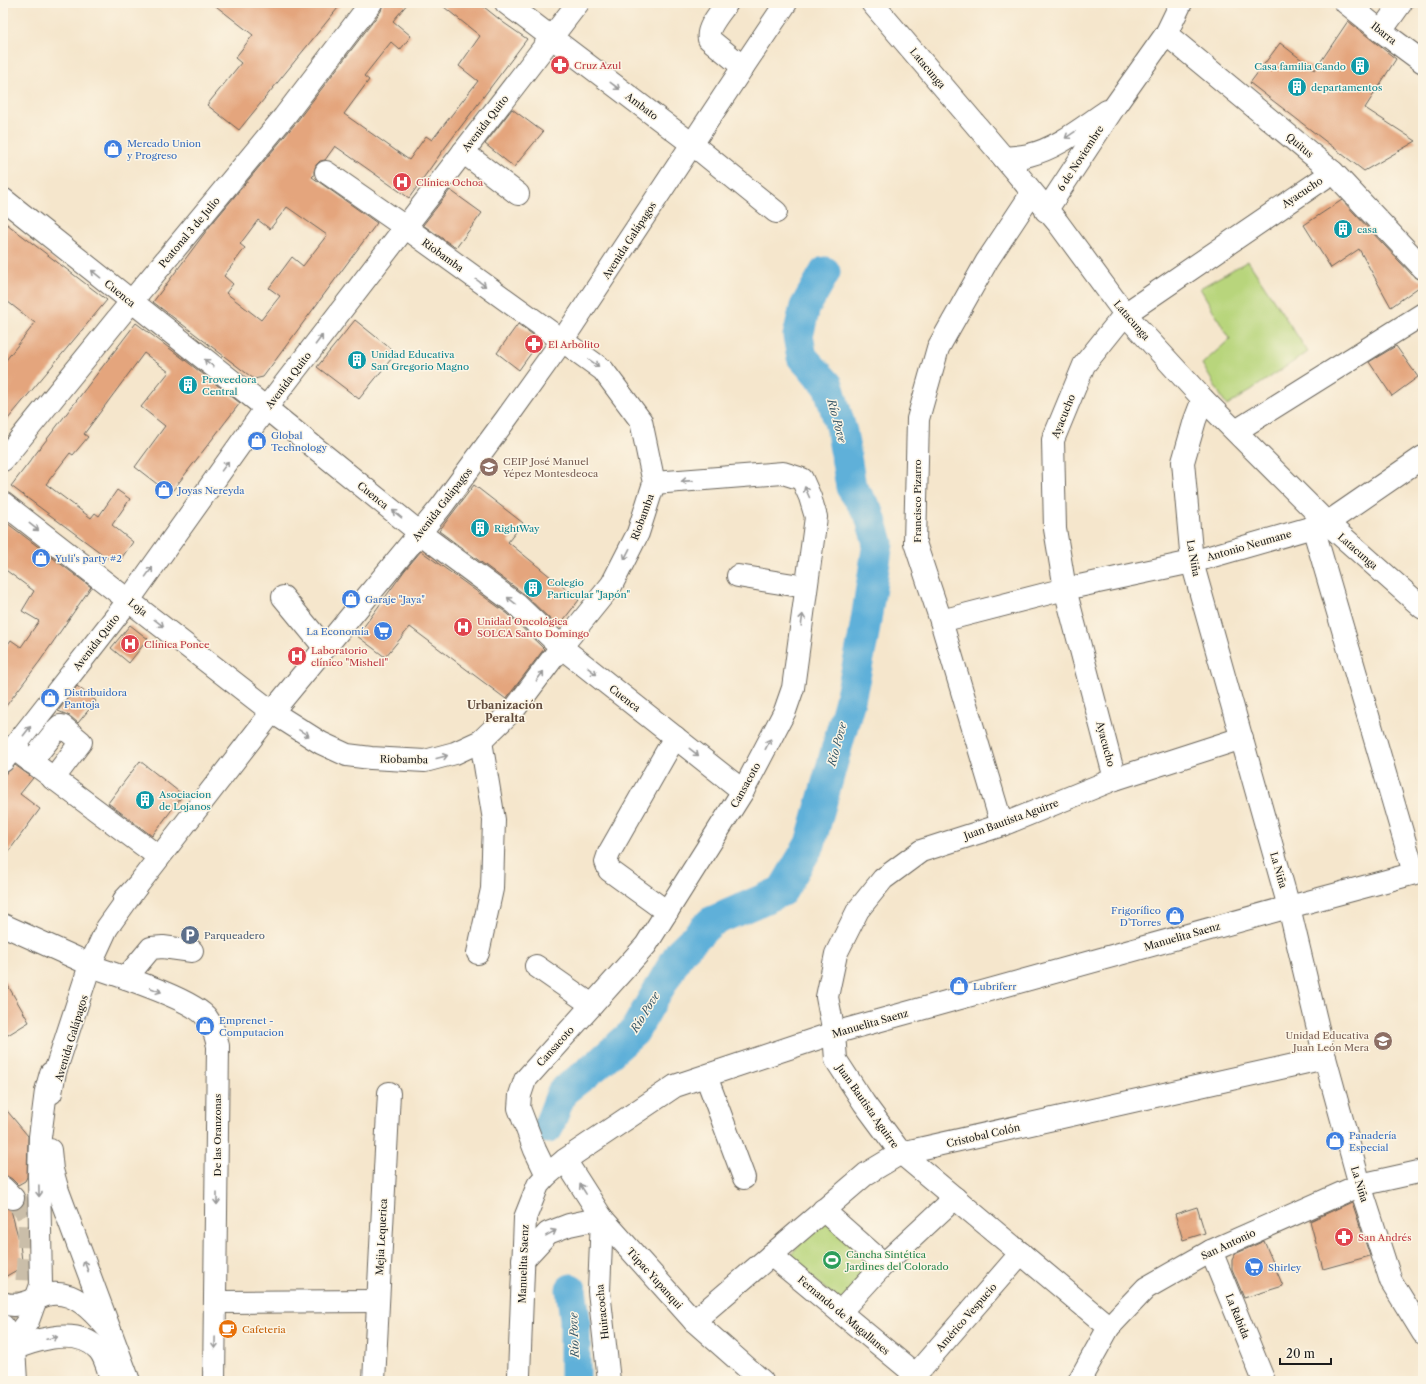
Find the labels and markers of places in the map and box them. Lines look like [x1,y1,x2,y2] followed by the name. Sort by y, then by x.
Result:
[549,54,571,76] pharmacy icon: Cruz Azul
[1349,55,1371,77] building icon: Casa familia Cando
[574,59,621,72] place label: Cruz Azul
[1254,60,1346,73] place label: Casa familia Cando
[1286,76,1308,98] building icon: departamentos
[1311,81,1382,94] place label: departamentos
[126,137,202,162] place label: Mercado Union y Progreso
[102,138,124,160] shop icon: Mercado Union y Progreso
[391,171,413,193] hospital icon: Clínica Ochoa
[416,176,484,189] place label: Clínica Ochoa
[1332,218,1354,240] building icon: casa
[1357,223,1378,236] place label: casa
[523,333,545,355] pharmacy icon: El Arbolito
[548,338,600,351] place label: El Arbolito
[371,348,469,373] place label: Unidad Educativa San Gregorio Magno
[346,349,368,371] building icon: Unidad Educativa San Gregorio Magno
[202,373,257,398] place label: Proveedora Central
[177,374,199,396] building icon: Proveedora Central
[271,429,327,454] place label: Global Technology
[246,430,268,452] shop icon: Global Technology
[502,455,599,480] place label: CEIP José Manuel Yépez Montesdeoca
[478,456,500,478] school or university icon: CEIP José Manuel Yépez Montesdeoca
[153,479,175,501] shop icon: Joyas Nereyda
[176,484,245,497] place label: Joyas Nereyda
[469,517,491,539] building icon: RightWay
[494,522,540,535] place label: RightWay
[30,547,52,569] shop icon: Yuli's party #2
[54,552,122,565] place label: Yuli's party #2
[547,576,630,601] place label: Colegio Particular "Japón"
[522,577,544,599] building icon: Colegio Particular "Japón"
[340,588,362,610] shop icon: Garaje "Jaya"
[365,593,425,606] place label: Garaje "Jaya"
[477,615,589,640] place label: Unidad Oncológica SOLCA Santo Domingo
[452,616,474,638] hospital icon: Unidad Oncológica SOLCA Santo Domingo
[372,620,394,642] supermarket icon: La Economía
[306,625,370,638] place label: La Economía
[119,633,141,655] hospital icon: Clínica Ponce
[144,638,210,651] place label: Clínica Ponce
[311,644,388,669] place label: Laboratorio clínico "Mishell"
[286,645,308,667] hospital icon: Laboratorio clínico "Mishell"
[64,686,128,711] place label: Distribuidora Pantoja
[39,687,61,709] shop icon: Distribuidora Pantoja
[158,788,212,813] place label: Asociacion de Lojanos
[134,789,156,811] building icon: Asociacion de Lojanos
[1111,904,1161,929] place label: Frigorífico D'Torres
[1164,905,1186,927] shop icon: Frigorífico D'Torres
[179,924,201,946] parking icon: Parqueadero
[204,929,265,942] place label: Parqueadero
[948,975,970,997] shop icon: Lubriferr
[973,980,1017,993] place label: Lubriferr
[219,1014,285,1039] place label: Emprenet - Computacion
[194,1015,216,1037] shop icon: Emprenet - Computacion
[1286,1029,1370,1054] place label: Unidad Educativa Juan León Mera
[1372,1030,1394,1052] school or university icon: Unidad Educativa Juan León Mera
[1349,1129,1397,1154] place label: Panadería Especial
[1324,1130,1346,1152] shop icon: Panadería Especial
[1333,1226,1355,1248] pharmacy icon: San Andrés
[1358,1231,1412,1244] place label: San Andrés
[844,1248,949,1273] place label: Cancha Sintética Jardines del Colorado
[821,1249,843,1271] sports icon: Cancha Sintética Jardines del Colorado
[1243,1256,1265,1278] supermarket icon: Shirley
[1268,1261,1302,1274] place label: Shirley
[217,1318,239,1340] cafe icon: Cafeteria
[242,1323,286,1336] place label: Cafeteria

